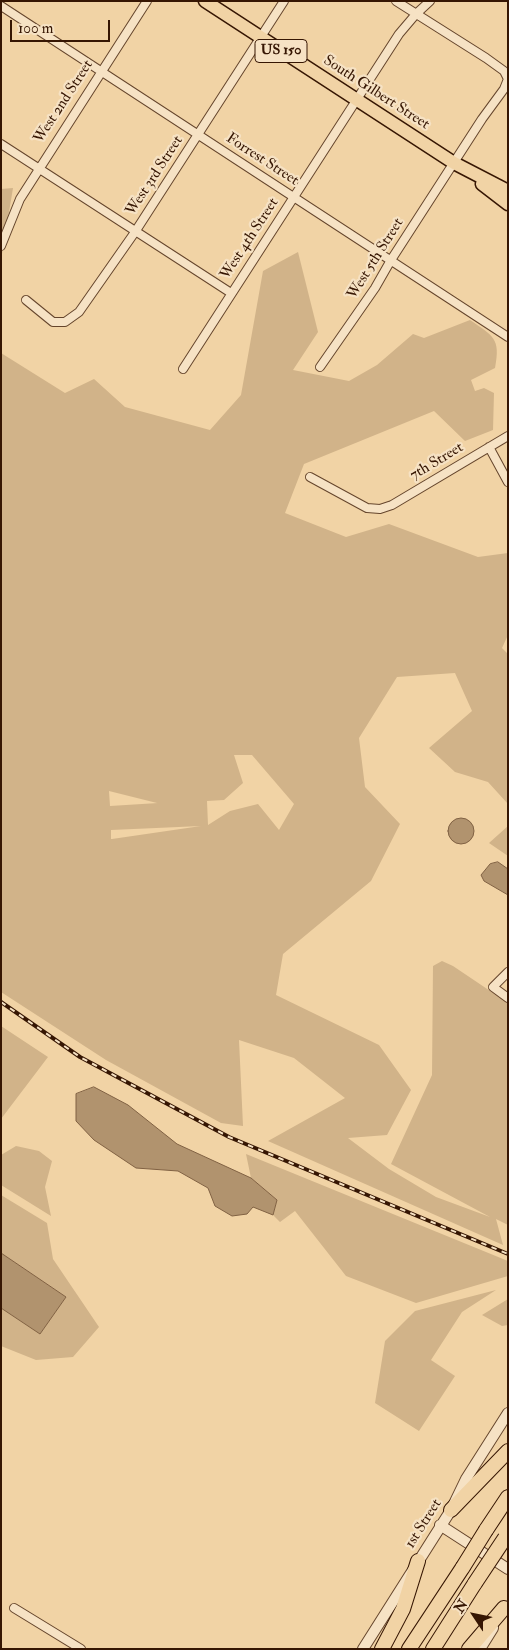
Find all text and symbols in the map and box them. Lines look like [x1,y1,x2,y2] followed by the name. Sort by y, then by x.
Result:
[12,10,112,42] scale bar
[18,19,53,38] text: 100 m
[255,40,307,62] road number: US 150
[320,52,432,134] street label: South Gilbert Street
[30,57,98,147] street label: West 2nd Street
[222,130,302,190] street label: Forrest Street
[123,133,187,219] street label: West 3rd Street
[217,195,283,283] street label: West 4th Street
[344,215,408,303] street label: West 5th Street
[407,439,467,485] street label: 7th Street
[402,1496,446,1552] street label: 1st Street
[449,1590,499,1640] north arrow
[451,1596,472,1616] text: N

